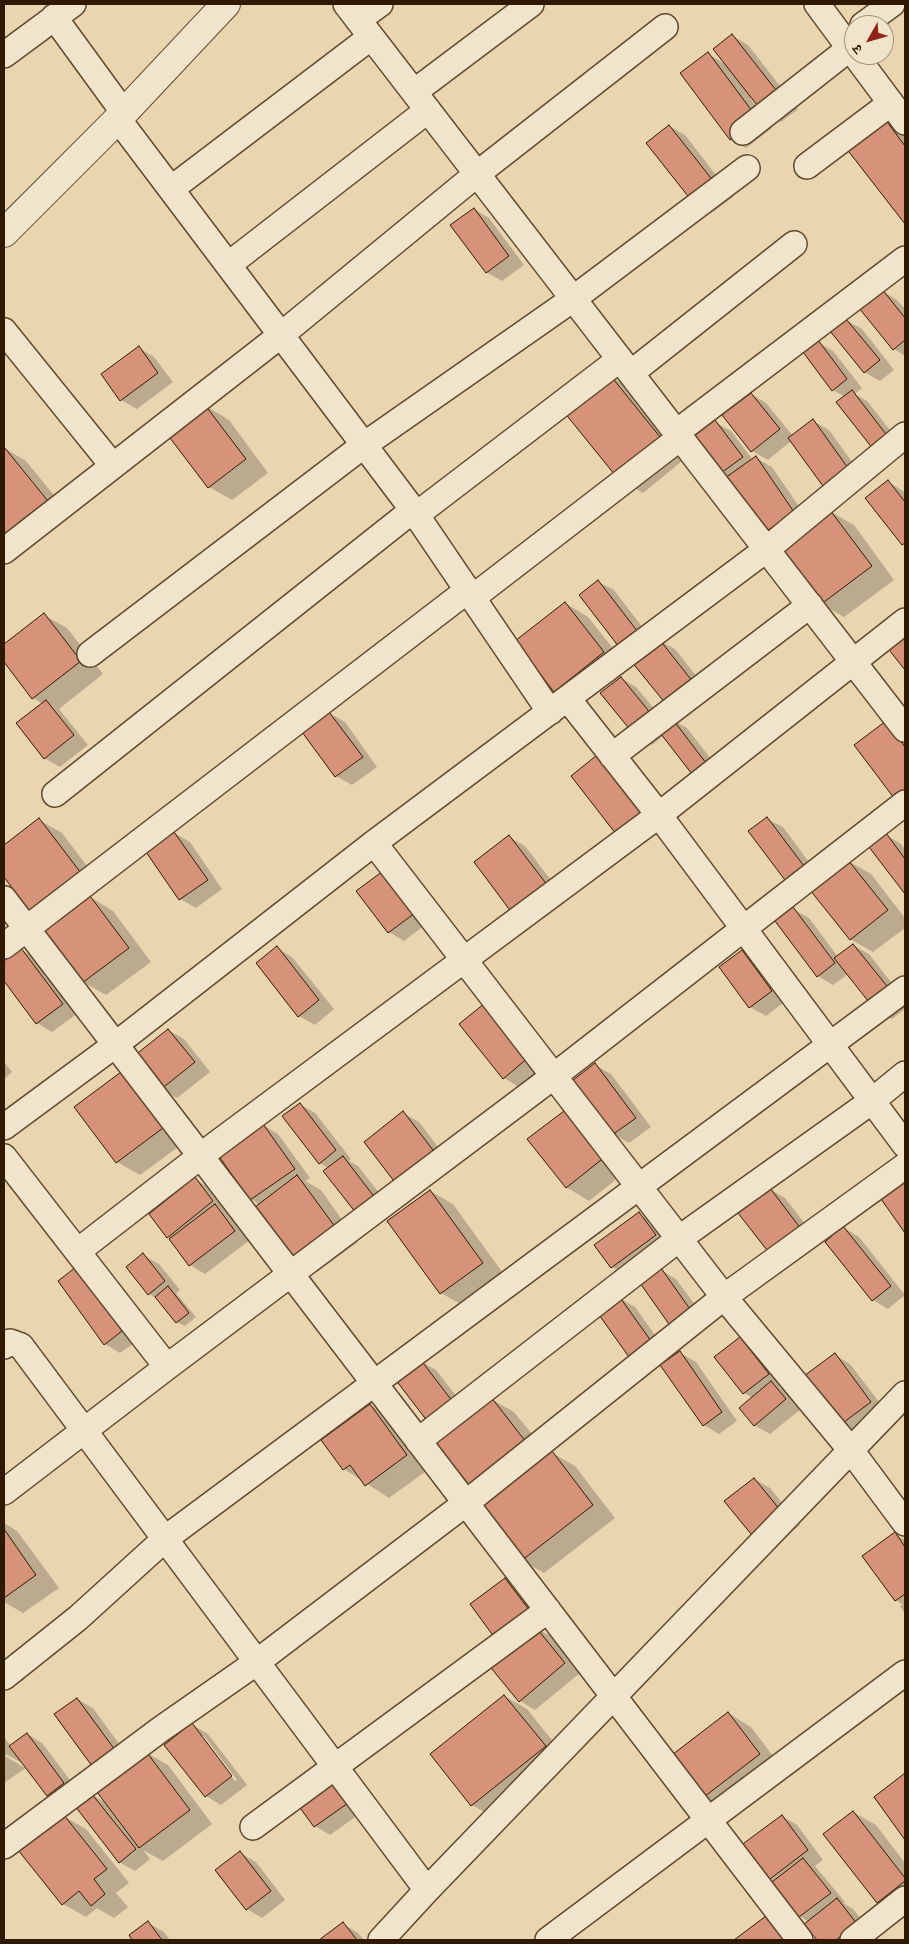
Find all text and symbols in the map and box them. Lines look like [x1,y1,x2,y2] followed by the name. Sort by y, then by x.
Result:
[844,15,894,65] north arrow
[849,41,866,57] text: उ

